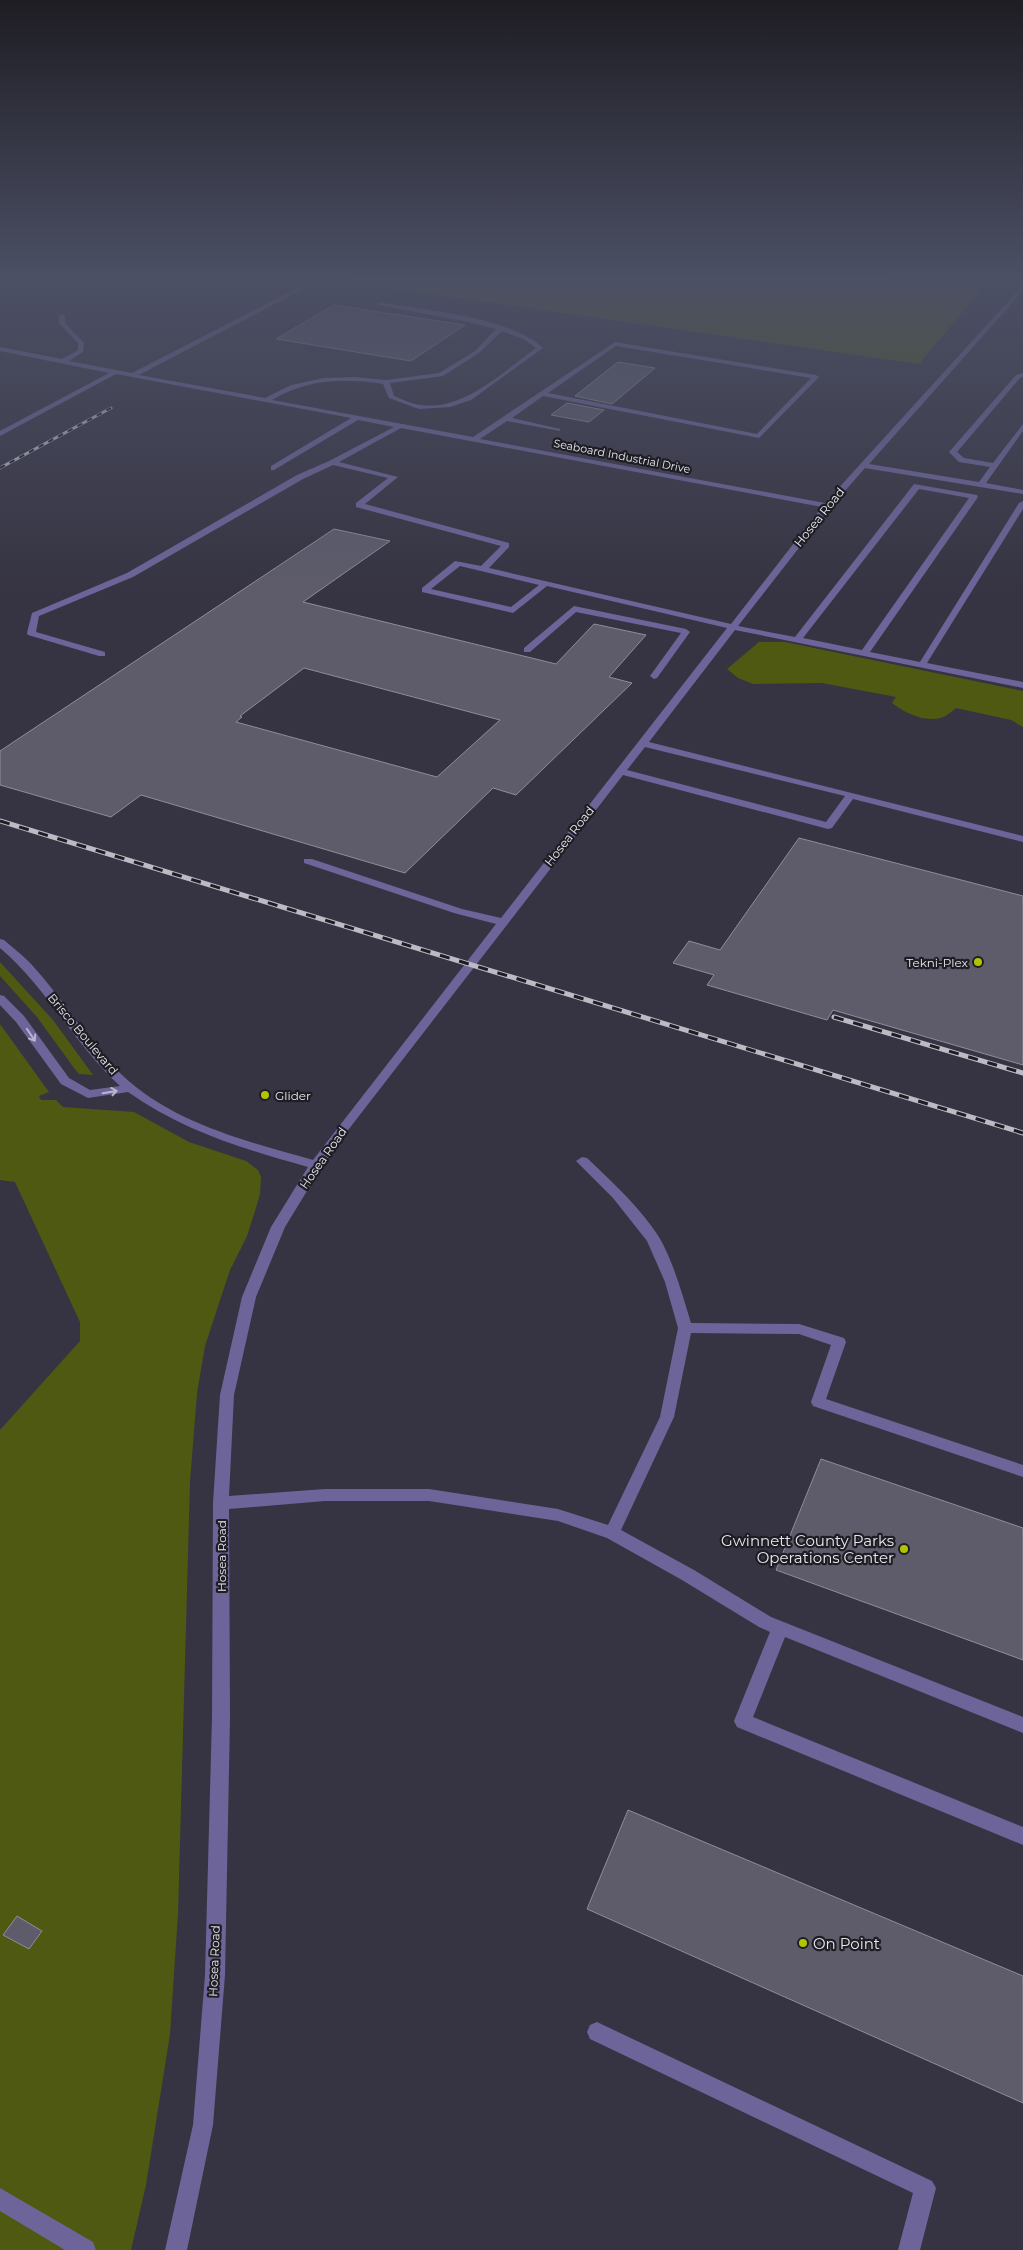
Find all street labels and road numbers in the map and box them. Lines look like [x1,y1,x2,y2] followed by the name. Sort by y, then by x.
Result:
[552,436,692,476] street label: Seaboard Industrial Drive
[791,484,847,550] street label: Hosea Road
[541,803,597,869] street label: Hosea Road
[45,990,121,1078] street label: Brisco Boulevard
[296,1124,350,1192] street label: Hosea Road
[214,1520,229,1592] street label: Hosea Road
[205,1925,223,1997] street label: Hosea Road

